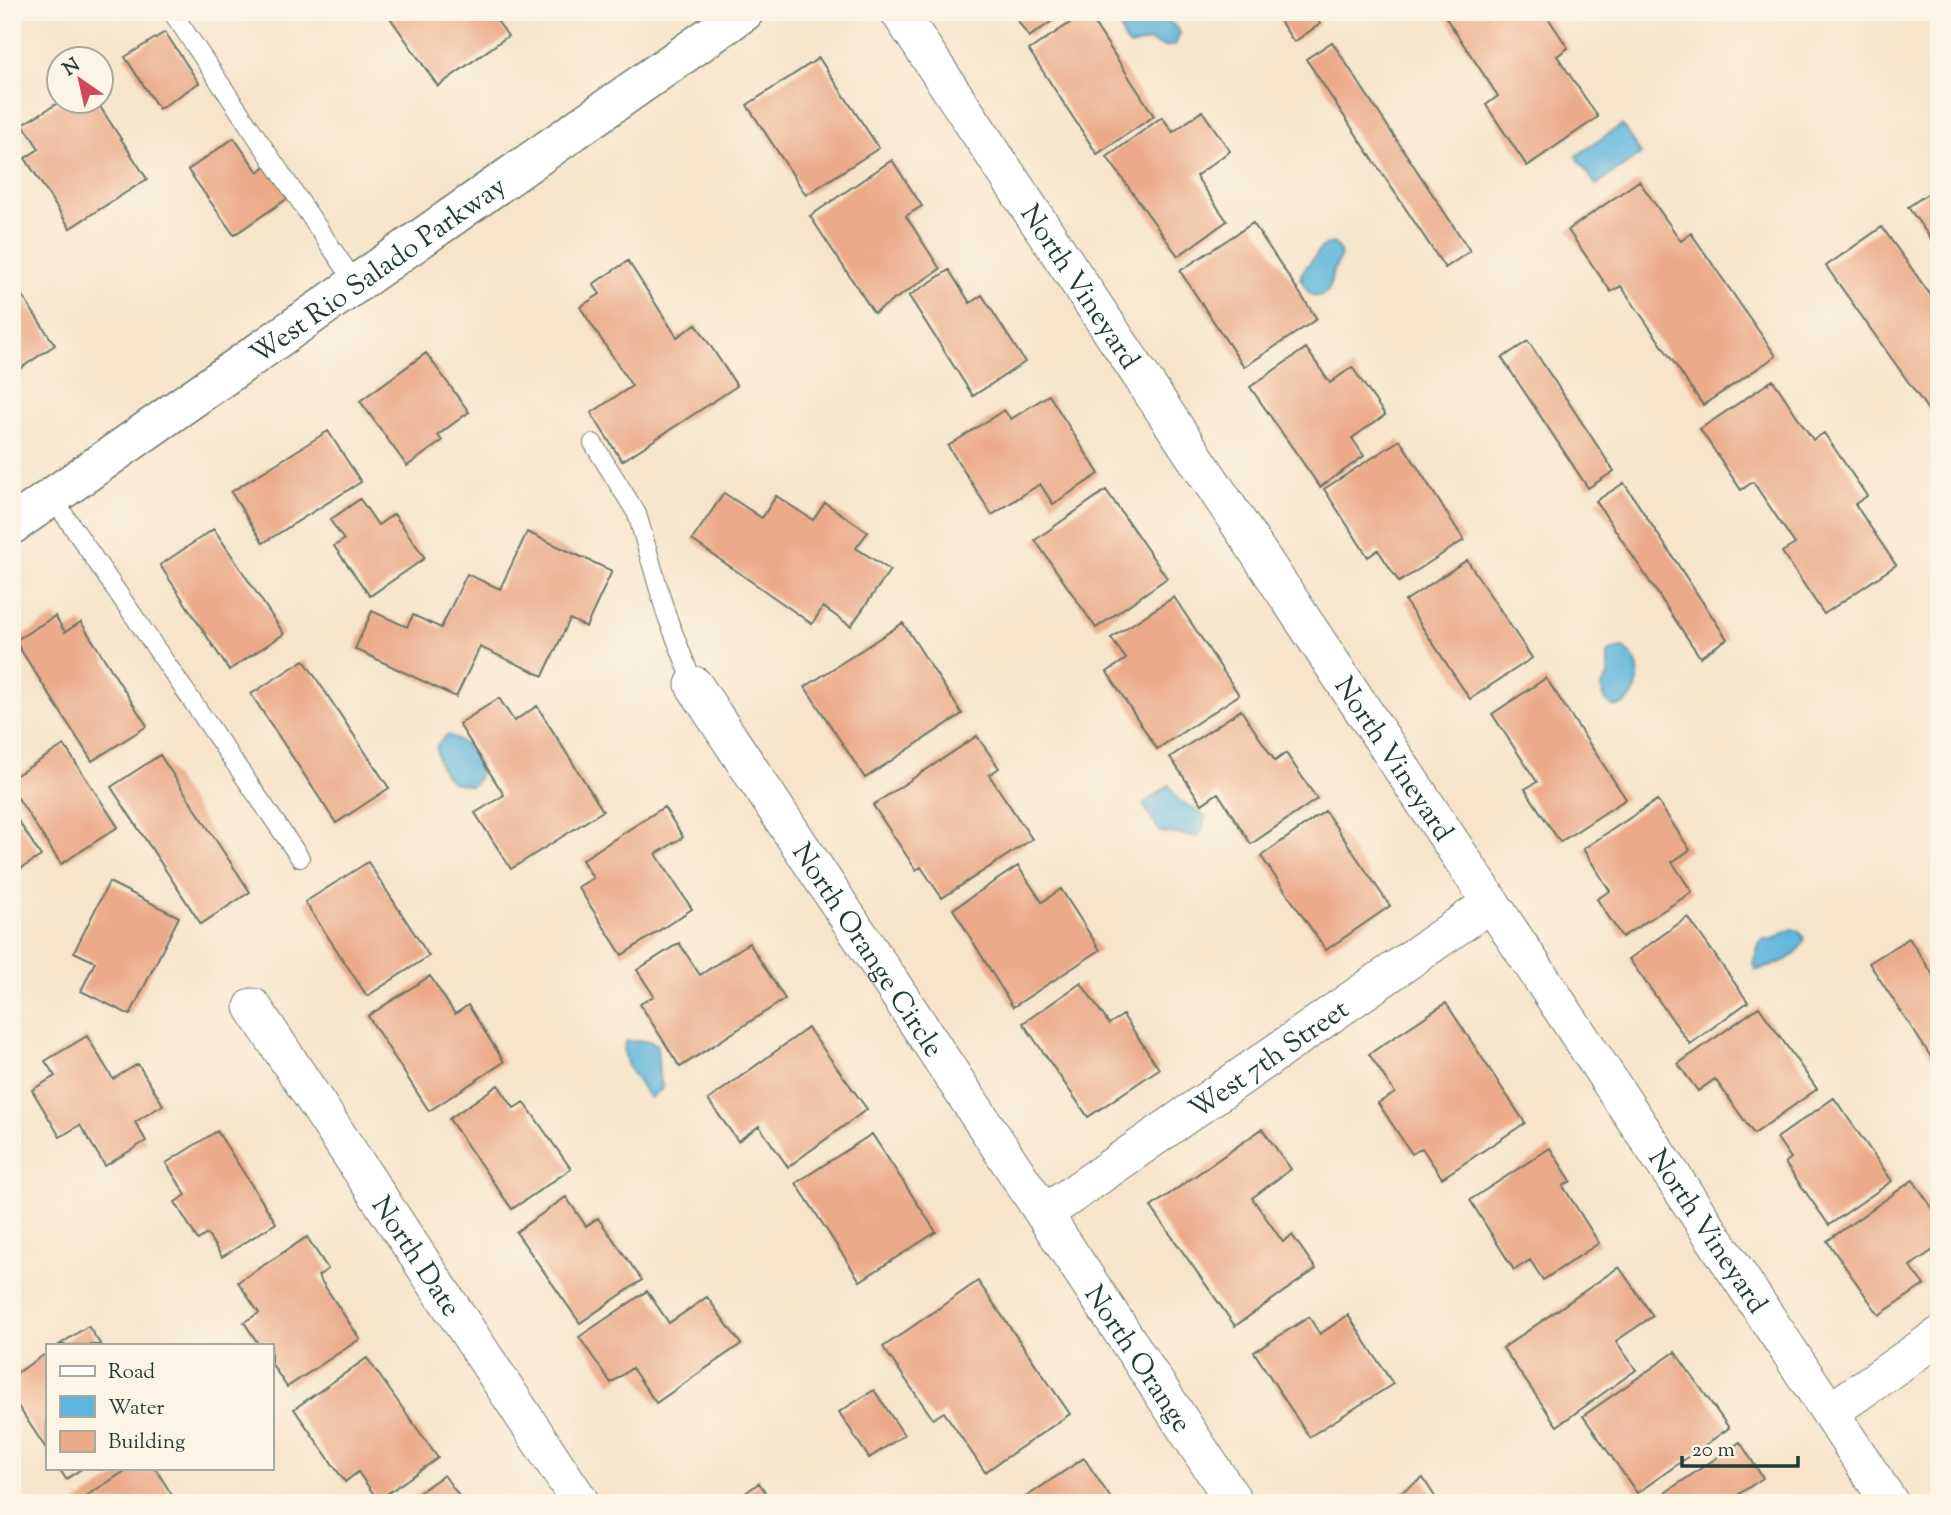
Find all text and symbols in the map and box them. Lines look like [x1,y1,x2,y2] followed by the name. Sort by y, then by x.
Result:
[46,46,116,116] north arrow
[58,53,86,83] text: N
[243,168,515,375] street label: West Rio Salado Parkway
[1009,197,1148,378] street label: North Vineyard
[1323,669,1462,850] street label: North Vineyard
[781,836,952,1066] street label: North Orange Circle
[1182,991,1358,1130] street label: West 7th Street
[1637,1142,1776,1323] street label: North Vineyard
[360,1189,469,1325] street label: North Date
[1073,1278,1200,1442] street label: North Orange
[46,1344,273,1470] legend
[108,1358,155,1388] text: Road
[108,1394,165,1424] text: Water
[1682,1424,1797,1468] scale bar
[108,1428,185,1458] text: Building
[1692,1436,1735,1466] text: 20 m

